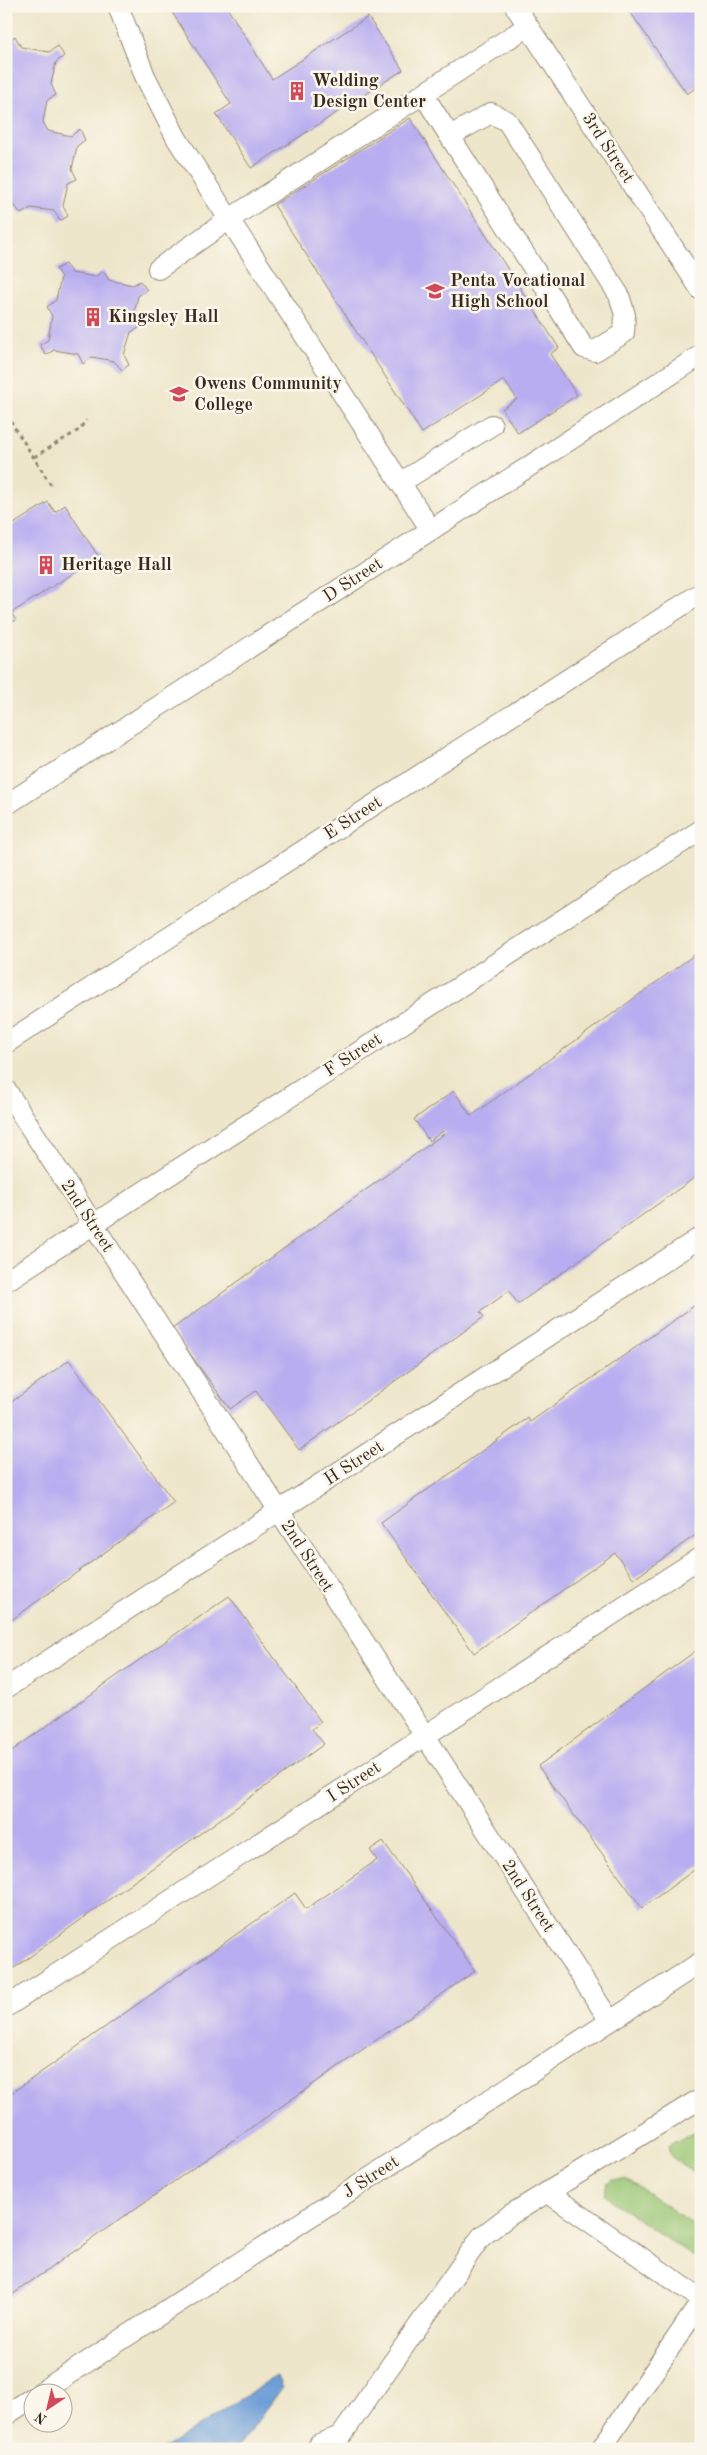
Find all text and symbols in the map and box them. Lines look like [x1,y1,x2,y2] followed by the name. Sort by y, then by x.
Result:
[312,72,426,111] place label: Welding Design Center
[286,80,308,102] building icon: Welding Design Center
[579,110,637,186] street label: 3rd Street
[450,272,586,311] place label: Penta Vocational High School
[424,280,446,302] school or university icon: Penta Vocational High School
[82,306,104,328] building icon: Kingsley Hall
[108,308,219,326] place label: Kingsley Hall
[194,375,342,414] place label: Owens Community College
[168,383,190,405] school or university icon: Owens Community College
[35,554,57,576] building icon: Heritage Hall
[320,554,386,606] street label: D Street
[61,556,172,574] place label: Heritage Hall
[321,793,385,843] street label: E Street
[321,1030,385,1080] street label: F Street
[57,1177,117,1255] street label: 2nd Street
[321,1437,387,1489] street label: H Street
[277,1517,337,1595] street label: 2nd Street
[324,1758,384,1806] street label: I Street
[498,1857,558,1935] street label: 2nd Street
[340,2152,402,2202] street label: J Street
[22,2382,72,2432] north arrow
[32,2409,50,2427] text: N

